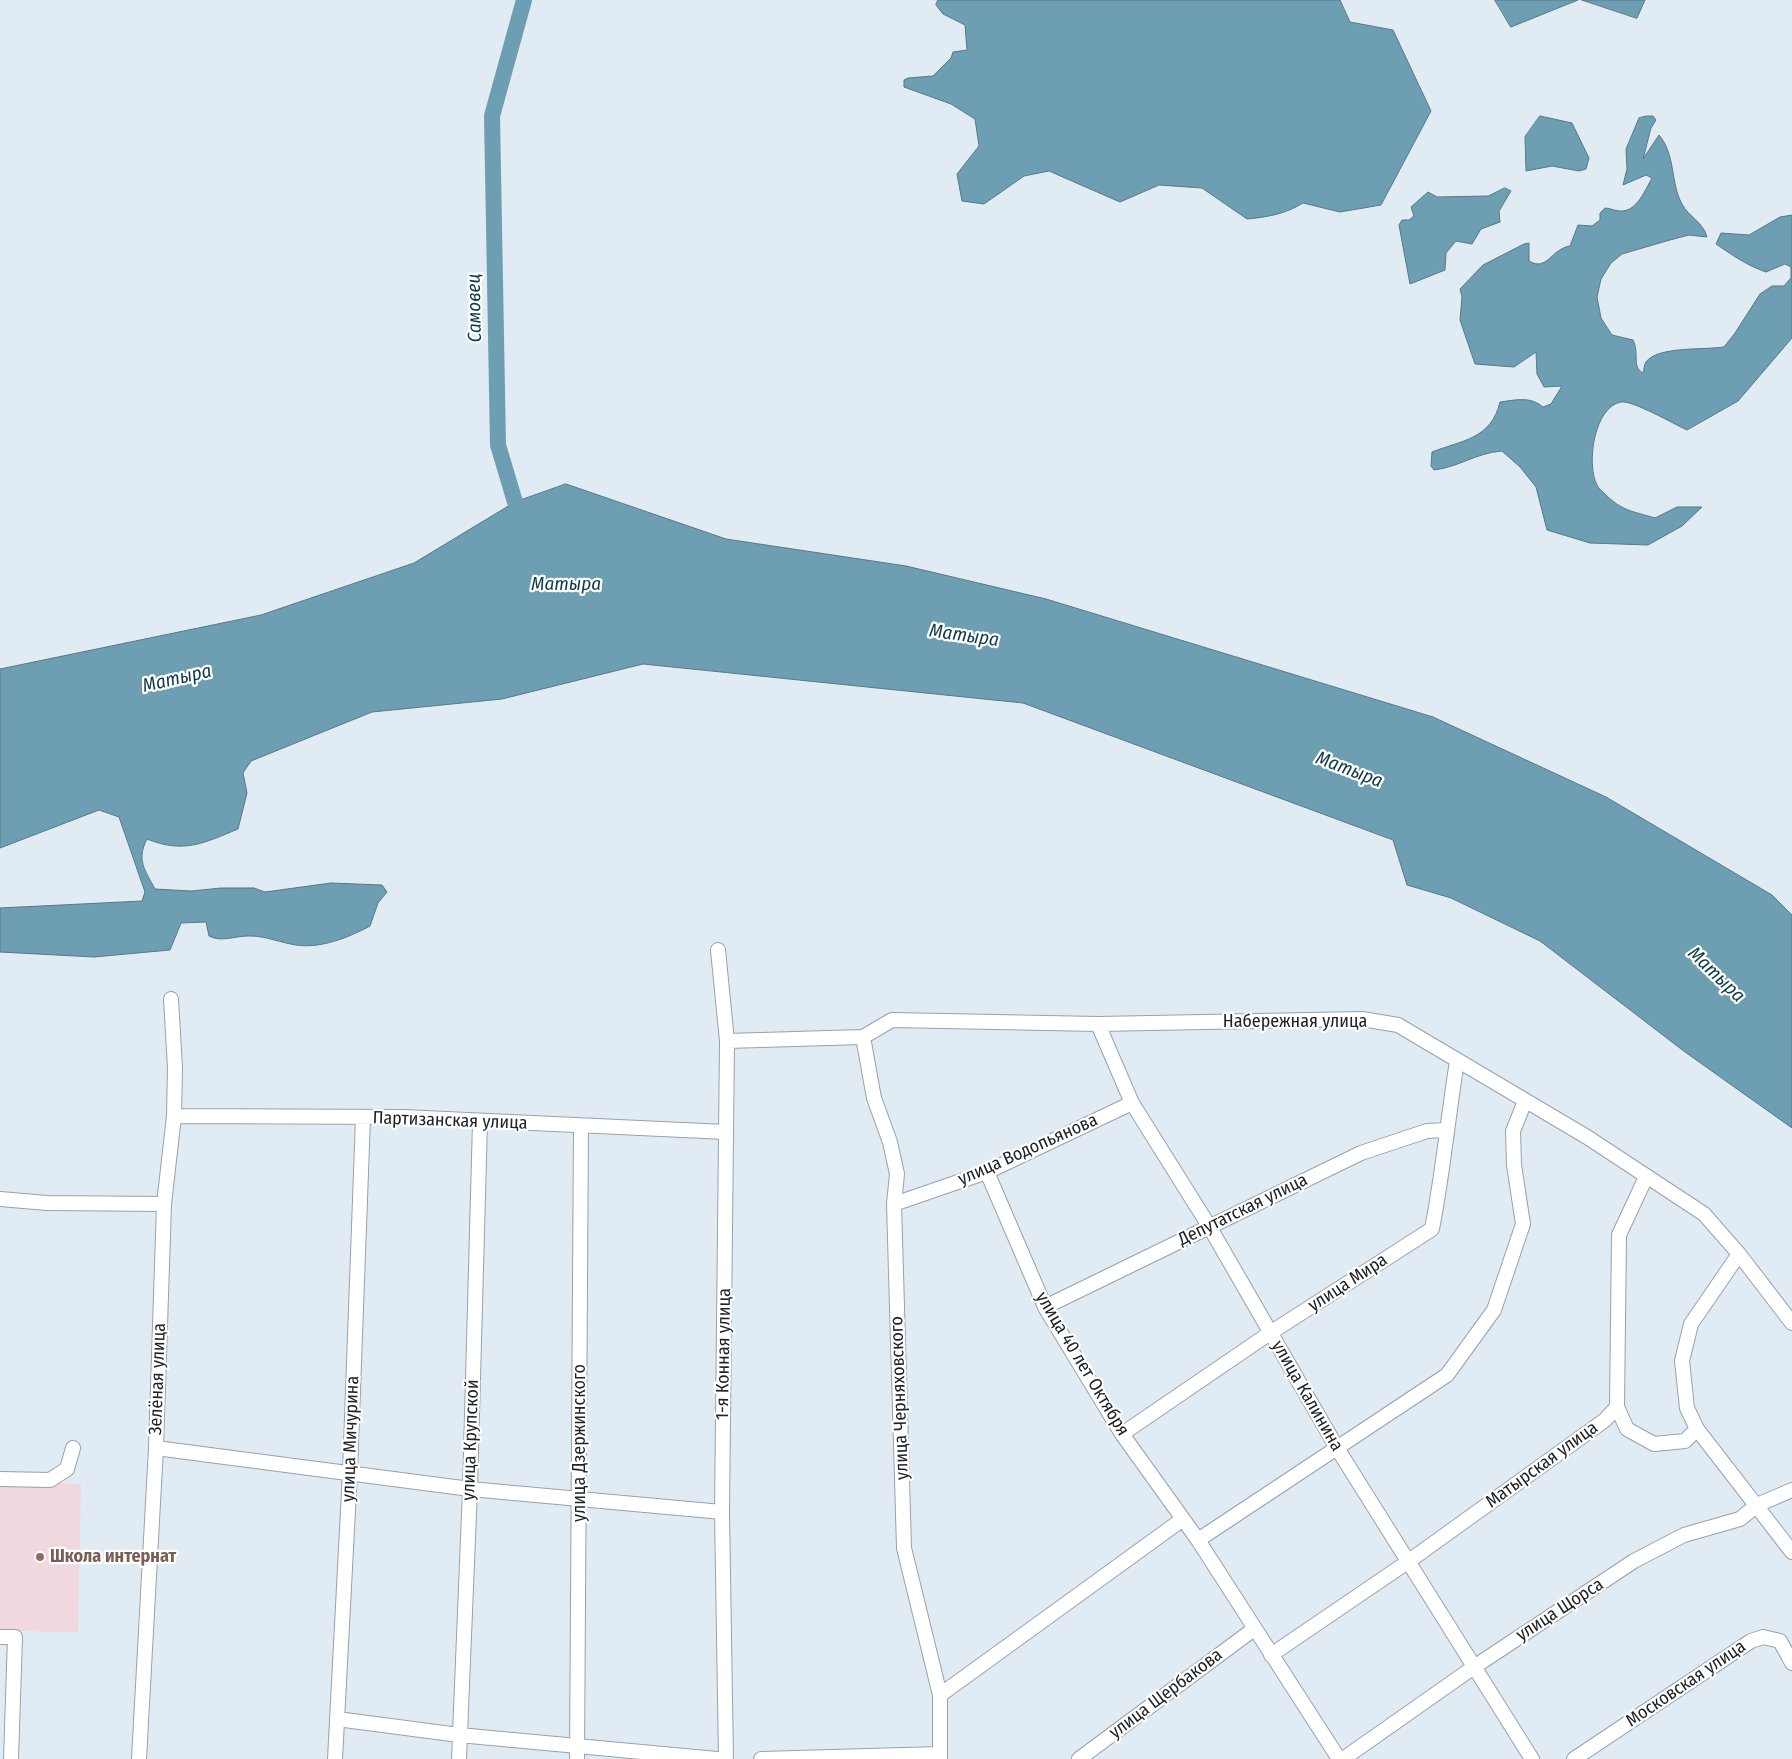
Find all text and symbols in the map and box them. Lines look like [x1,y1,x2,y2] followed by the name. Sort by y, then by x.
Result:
[463,273,487,343] water label: Самовец
[531,574,601,596] water label: Матыра
[928,620,1000,652] water label: Матыра
[140,660,214,698] water label: Матыра
[1312,747,1386,793] water label: Матыра
[1683,942,1749,1008] water label: Матыра
[1223,1011,1367,1033] street label: Набережная улица
[372,1108,528,1134] street label: Партизанская улица
[955,1110,1101,1190] street label: улица Водопьянова
[1175,1169,1311,1251] street label: Депутатская улица
[1304,1249,1392,1317] street label: улица Мира
[712,1288,736,1420] street label: 1-я Конная улица
[1030,1288,1134,1440] street label: улица 40 лет Октября
[886,1316,914,1480] street label: улица Черняховского
[145,1323,171,1435] street label: Зелёная улица
[1267,1337,1347,1455] street label: улица Калинина
[569,1364,591,1522] street label: улица Дзержинского
[338,1375,364,1503] street label: улица Мичурина
[458,1379,484,1501] street label: улица Крупской
[1482,1417,1602,1513] street label: Матырская улица
[50,1546,176,1568] place label: Школа интернат
[34,1551,46,1563] marker: Школа интернат
[1512,1574,1608,1646] street label: улица Щорса
[1622,1636,1750,1732] street label: Московская улица
[1105,1644,1227,1744] street label: улица Щербакова

